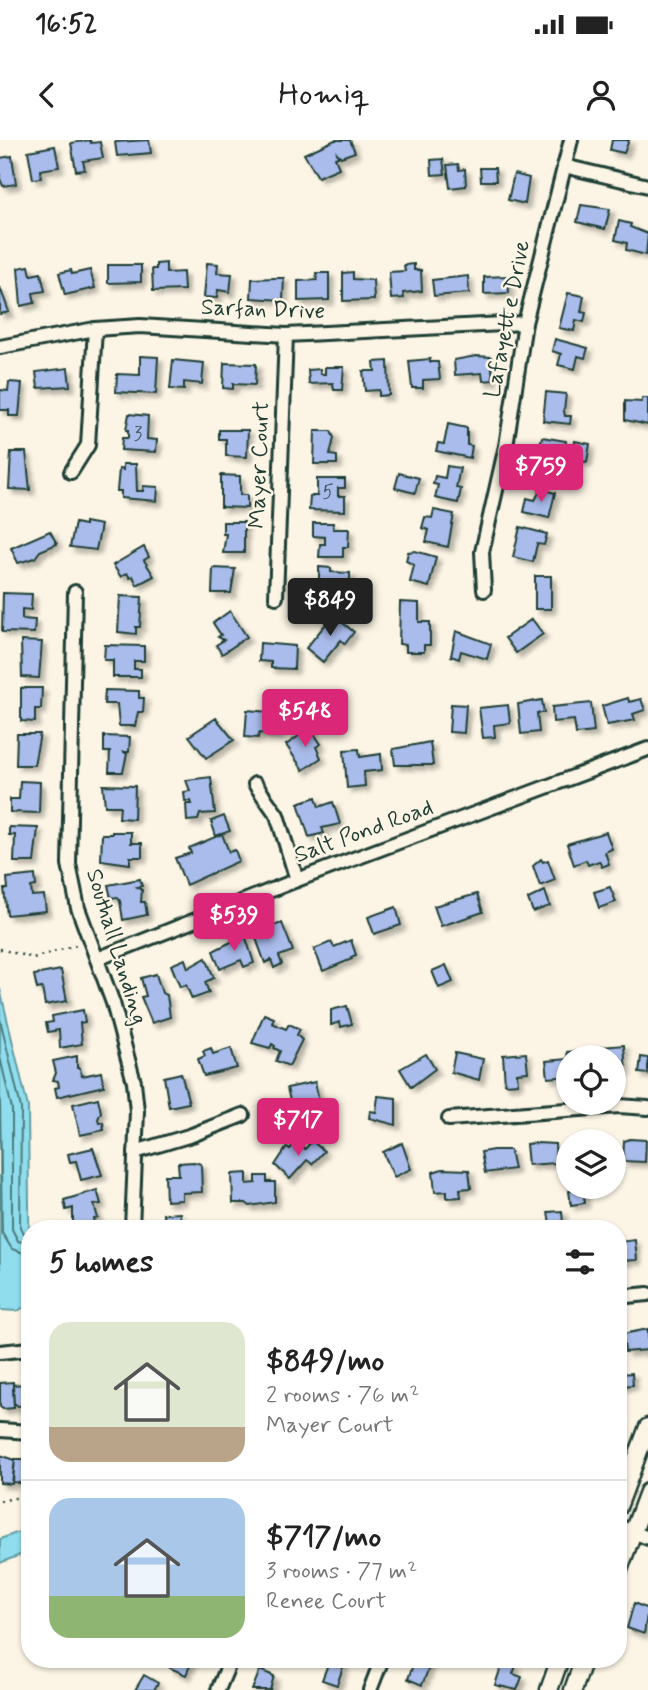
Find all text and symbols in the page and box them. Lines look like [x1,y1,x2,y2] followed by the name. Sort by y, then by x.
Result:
[35,8,97,42] text: 16:52
[278,74,370,116] text: Homiq
[28,76,66,114] icon: back
[582,76,620,114] icon: person
[478,237,538,401] street label: Lafayette Drive
[200,293,326,327] street label: Sarfan Drive
[243,401,277,529] street label: Mayer Court
[134,422,143,447] house number: 3
[500,444,582,504] pin: $759
[515,452,567,482] text: $759
[322,480,334,505] house number: 5
[289,578,371,638] pin: $849
[304,586,356,616] text: $849
[264,690,346,749] pin: $548
[278,697,332,727] text: $548
[291,793,437,871] street label: Salt Pond Road
[78,865,154,1029] street label: Southall Landing
[193,894,275,953] pin: $539
[209,901,259,931] text: $539
[556,1045,626,1199] map controls
[556,1045,626,1115] button: locate
[257,1098,339,1158] pin: $717
[273,1106,323,1136] text: $717
[556,1129,626,1199] button: layers
[49,1243,154,1282] text: 5 homes
[561,1243,599,1281] icon: filters
[266,1342,384,1381] text: $849/mo
[105,1350,189,1434] icon: home
[266,1381,419,1411] text: 2 rooms · 76 m²
[266,1411,394,1441] text: Mayer Court
[266,1518,381,1557] text: $717/mo
[105,1526,189,1610] icon: home
[266,1557,417,1587] text: 3 rooms · 77 m²
[266,1587,386,1617] text: Renee Court

